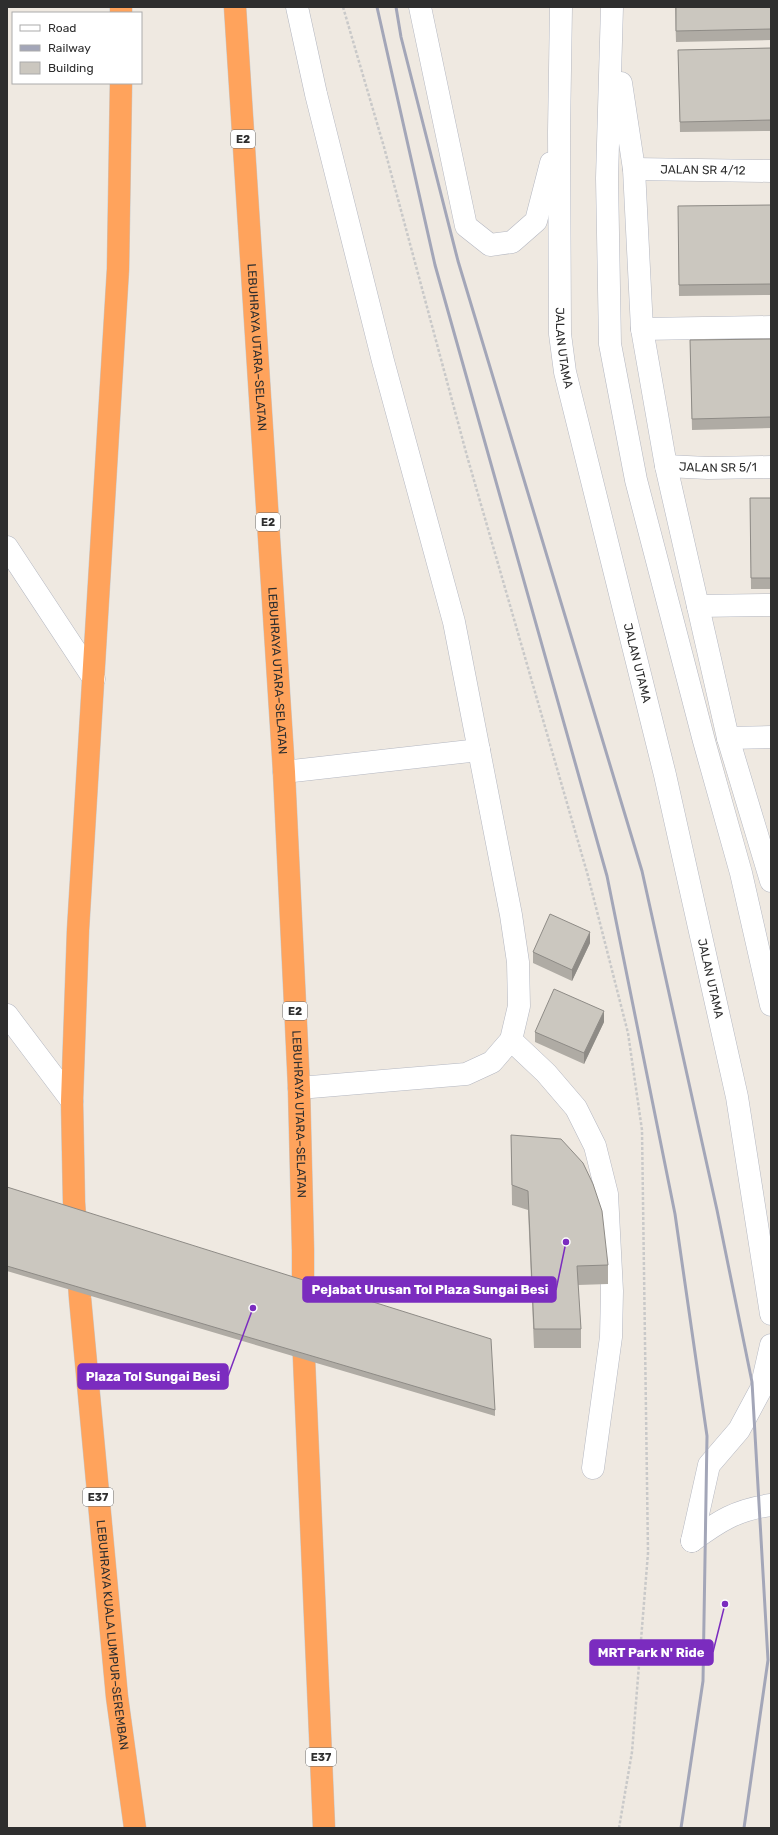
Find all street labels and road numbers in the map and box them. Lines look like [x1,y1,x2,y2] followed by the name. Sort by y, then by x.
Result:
[231,130,255,148] road number: E2
[660,162,746,178] street label: JALAN SR 4/12
[244,263,269,431] street label: LEBUHRAYA UTARA–SELATAN
[553,307,576,390] street label: JALAN UTAMA
[679,460,757,475] street label: JALAN SR 5/1
[256,513,280,531] road number: E2
[265,587,290,755] street label: LEBUHRAYA UTARA–SELATAN
[621,621,654,704] street label: JALAN UTAMA
[695,937,726,1020] street label: JALAN UTAMA
[283,1002,307,1020] road number: E2
[289,1030,309,1198] street label: LEBUHRAYA UTARA–SELATAN
[83,1488,113,1506] road number: E37
[94,1519,131,1751] street label: LEBUHRAYA KUALA LUMPUR–SEREMBAN
[306,1748,336,1766] road number: E37

